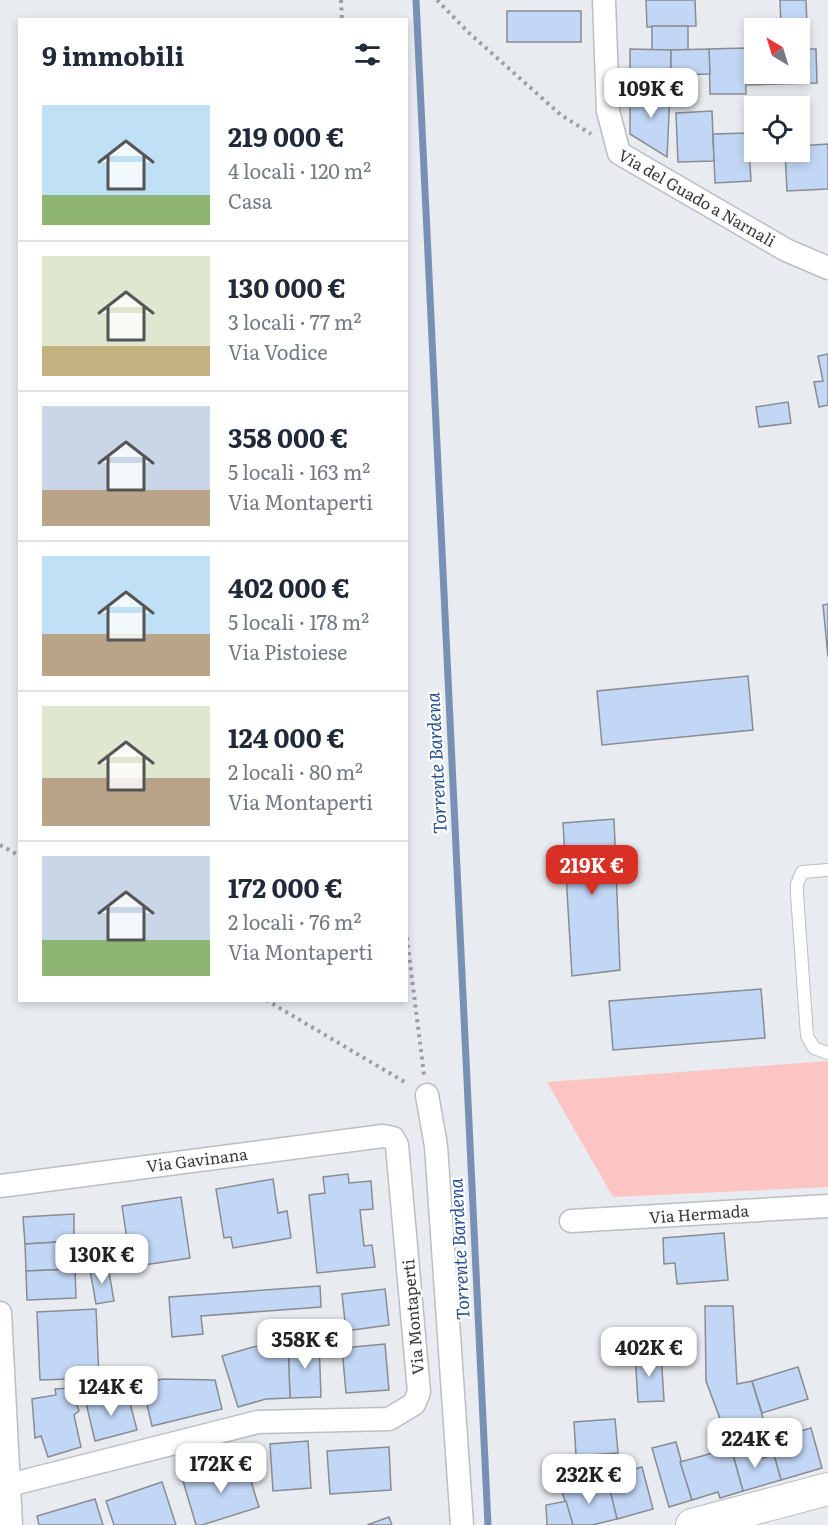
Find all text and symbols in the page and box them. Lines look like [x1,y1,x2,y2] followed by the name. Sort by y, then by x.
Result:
[744,18,810,84] north arrow
[744,18,810,162] map controls
[42,35,184,74] text: 9 immobili
[351,38,384,71] icon: filters
[602,68,700,119] pin: 109K €
[618,72,684,102] text: 109K €
[744,96,810,162] button: locate
[228,116,344,155] text: 219 000 €
[90,129,162,201] icon: home
[614,142,781,252] street label: Via del Guado a Narnali
[228,155,371,185] text: 4 locali · 120 m²
[228,185,272,215] text: Casa
[228,267,346,306] text: 130 000 €
[90,280,162,352] icon: home
[228,306,361,336] text: 3 locali · 77 m²
[228,336,328,366] text: Via Vodice
[228,417,348,456] text: 358 000 €
[90,430,162,502] icon: home
[228,456,370,486] text: 5 locali · 163 m²
[228,486,373,516] text: Via Montaperti
[228,567,350,606] text: 402 000 €
[90,580,162,652] icon: home
[228,606,369,636] text: 5 locali · 178 m²
[228,636,347,666] text: Via Pistoiese
[418,691,453,835] water label: Torrente Bardena
[228,717,345,756] text: 124 000 €
[90,730,162,802] icon: home
[228,756,363,786] text: 2 locali · 80 m²
[228,786,373,816] text: Via Montaperti
[543,845,641,896] pin: 219K €
[560,849,624,879] text: 219K €
[228,867,343,906] text: 172 000 €
[90,880,162,952] icon: home
[228,906,361,936] text: 2 locali · 76 m²
[228,936,373,966] text: Via Montaperti
[145,1141,249,1177] street label: Via Gavinana
[441,1177,476,1321] water label: Torrente Bardena
[648,1198,750,1228] street label: Via Hermada
[53,1234,151,1285] pin: 130K €
[69,1238,135,1268] text: 130K €
[395,1258,429,1376] street label: Via Montaperti
[256,1319,354,1370] pin: 358K €
[271,1323,339,1353] text: 358K €
[600,1327,698,1378] pin: 402K €
[615,1331,683,1361] text: 402K €
[62,1366,160,1417] pin: 124K €
[79,1370,143,1400] text: 124K €
[706,1418,804,1469] pin: 224K €
[721,1422,789,1452] text: 224K €
[172,1443,270,1494] pin: 172K €
[189,1447,253,1477] text: 172K €
[540,1454,638,1505] pin: 232K €
[556,1458,622,1488] text: 232K €

